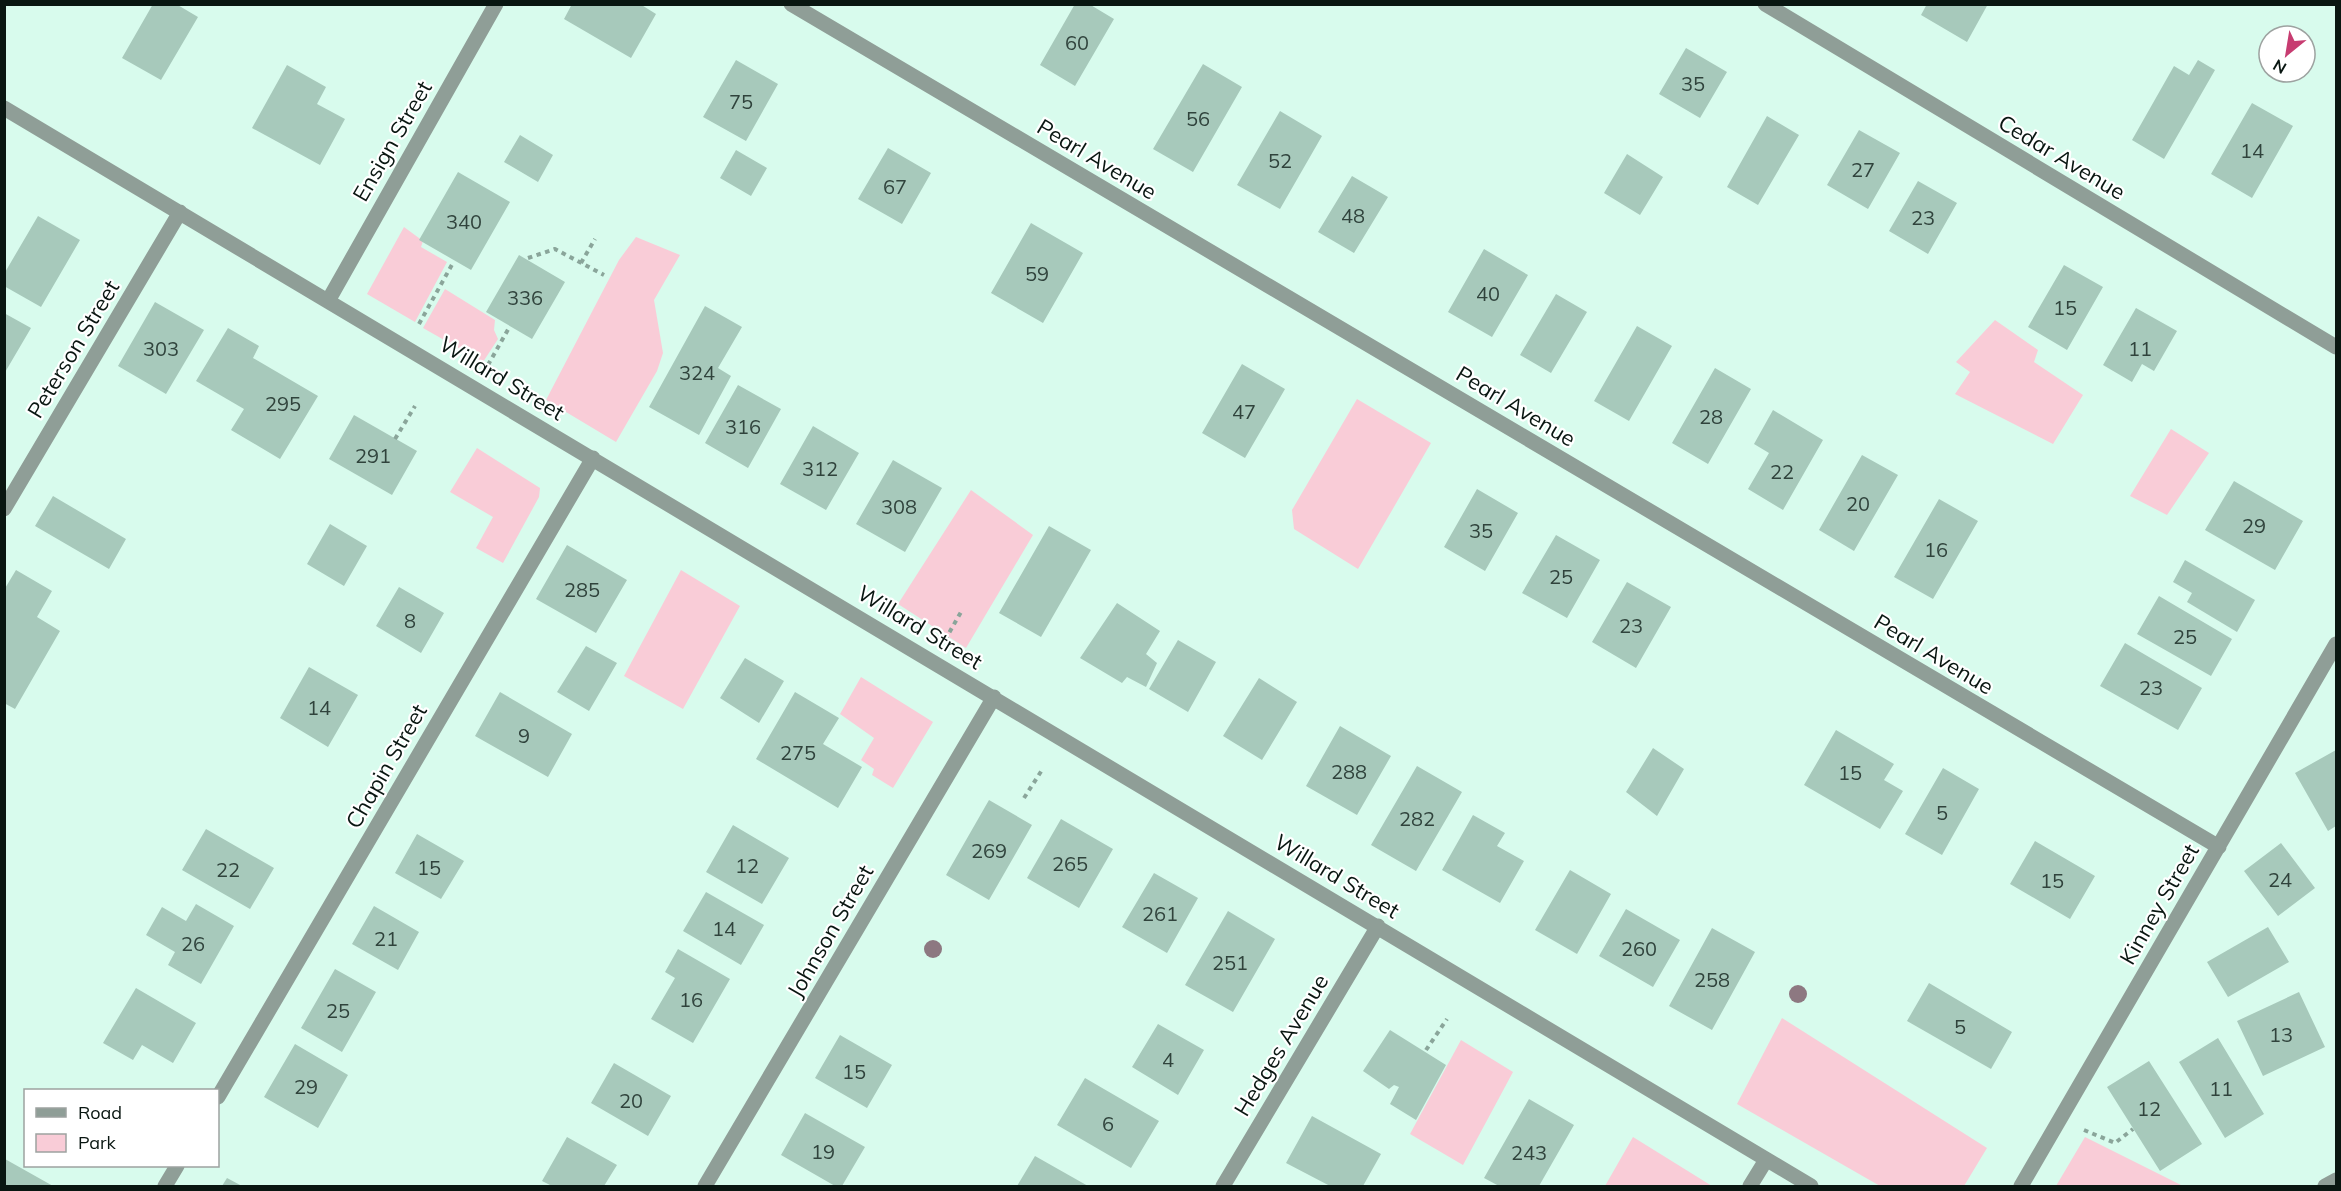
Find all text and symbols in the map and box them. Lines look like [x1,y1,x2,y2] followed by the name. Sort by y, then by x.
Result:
[2257,24,2317,84] north arrow
[1065,30,1089,55] house number: 60
[2269,55,2290,79] text: N
[1681,71,1705,96] house number: 35
[346,75,438,206] street label: Ensign Street
[729,89,753,114] house number: 75
[1186,106,1210,131] house number: 56
[1993,108,2131,206] street label: Cedar Avenue
[1032,112,1162,206] street label: Pearl Avenue
[2240,138,2264,163] house number: 14
[1268,148,1292,173] house number: 52
[1851,157,1875,182] house number: 27
[883,174,907,199] house number: 67
[1341,203,1365,228] house number: 48
[1911,205,1935,230] house number: 23
[446,209,482,234] house number: 340
[1025,261,1049,286] house number: 59
[21,275,125,423] street label: Peterson Street
[1476,281,1500,306] house number: 40
[507,285,543,310] house number: 336
[2053,295,2077,320] house number: 15
[434,330,570,426] street label: Willard Street
[143,336,179,361] house number: 303
[2128,336,2152,361] house number: 11
[1451,359,1581,453] street label: Pearl Avenue
[679,360,715,385] house number: 324
[265,391,301,416] house number: 295
[1232,399,1256,424] house number: 47
[1699,404,1723,429] house number: 28
[725,414,761,439] house number: 316
[355,443,391,468] house number: 291
[802,456,838,481] house number: 312
[1770,459,1794,484] house number: 22
[1846,491,1870,516] house number: 20
[881,494,917,519] house number: 308
[2242,513,2266,538] house number: 29
[1469,518,1493,543] house number: 35
[1924,537,1948,562] house number: 16
[1549,564,1573,589] house number: 25
[564,577,600,602] house number: 285
[852,579,988,675] street label: Willard Street
[1869,607,1999,701] street label: Pearl Avenue
[404,608,416,633] house number: 8
[1619,613,1643,638] house number: 23
[2173,624,2197,649] house number: 25
[2139,675,2163,700] house number: 23
[307,695,331,720] house number: 14
[339,699,433,833] street label: Chapin Street
[518,723,530,748] house number: 9
[780,740,816,765] house number: 275
[1331,759,1367,784] house number: 288
[1838,760,1862,785] house number: 15
[1936,800,1948,825] house number: 5
[1399,806,1435,831] house number: 282
[1269,828,1405,924] street label: Willard Street
[971,838,1007,863] house number: 269
[2113,838,2205,969] street label: Kinney Street
[1052,851,1088,876] house number: 265
[735,853,759,878] house number: 12
[417,855,441,880] house number: 15
[216,857,240,882] house number: 22
[781,859,879,1002] street label: Johnson Street
[2268,867,2292,892] house number: 24
[2040,868,2064,893] house number: 15
[1142,901,1178,926] house number: 261
[712,916,736,941] house number: 14
[374,926,398,951] house number: 21
[181,931,205,956] house number: 26
[1621,936,1657,961] house number: 260
[1212,950,1248,975] house number: 251
[1694,967,1730,992] house number: 258
[1228,969,1334,1121] street label: Hedges Avenue
[679,987,703,1012] house number: 16
[326,998,350,1023] house number: 25
[1954,1014,1966,1039] house number: 5
[2269,1022,2293,1047] house number: 13
[1162,1047,1174,1072] house number: 4
[842,1059,866,1084] house number: 15
[294,1074,318,1099] house number: 29
[2209,1076,2233,1101] house number: 11
[619,1088,643,1113] house number: 20
[24,1089,219,1167] legend
[2137,1096,2161,1121] house number: 12
[78,1101,122,1124] text: Road
[1102,1111,1114,1136] house number: 6
[78,1131,117,1154] text: Park
[811,1139,835,1164] house number: 19
[1511,1140,1547,1165] house number: 243

